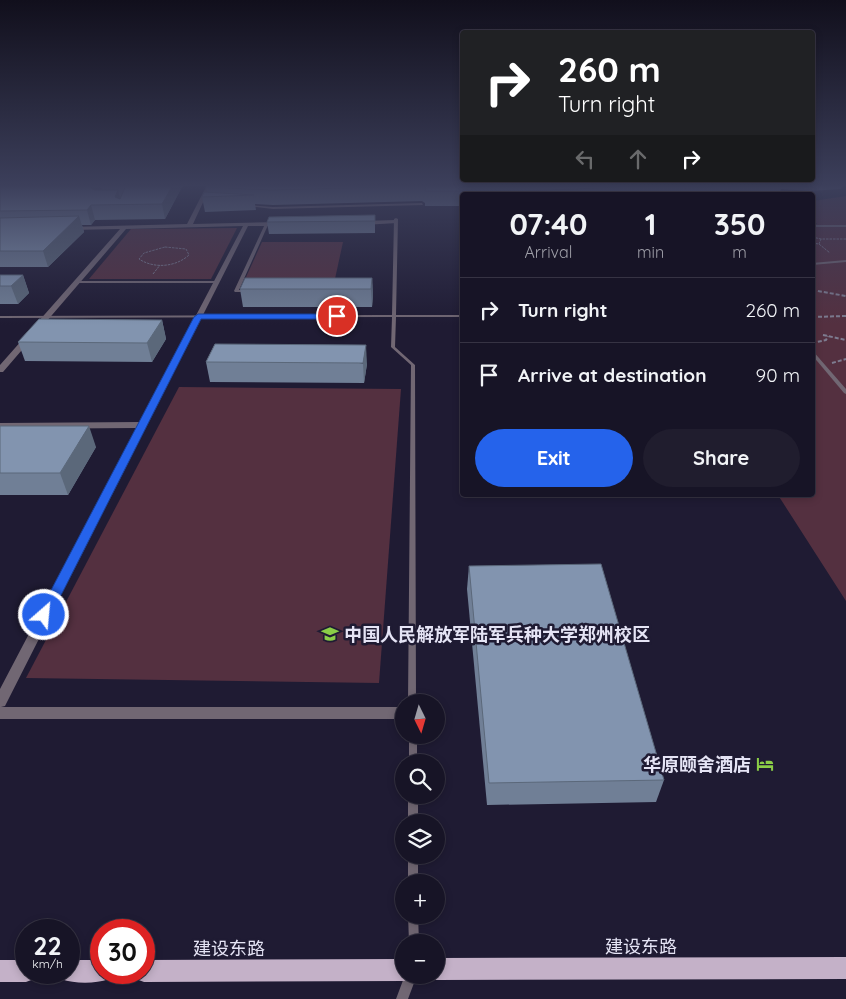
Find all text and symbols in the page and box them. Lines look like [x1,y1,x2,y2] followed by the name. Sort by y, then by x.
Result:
[558,47,661,91] text: 260 m
[475,50,540,115] icon: right
[558,90,655,118] text: Turn right
[571,145,599,173] icon: left
[624,145,652,173] icon: ahead
[677,145,705,173] icon: right
[509,205,587,243] text: 07:40
[645,205,656,243] text: 1
[714,205,765,243] text: 350
[525,242,572,262] text: Arrival
[637,242,664,262] text: min
[732,242,747,262] text: m
[316,295,358,337] pin
[475,296,503,324] icon: right
[518,298,607,322] text: Turn right
[745,298,800,322] text: 260 m
[323,302,351,330] icon: arrive
[475,361,503,389] icon: arrive
[518,363,707,387] text: Arrive at destination
[756,363,800,387] text: 90 m
[475,429,633,487] button: Exit
[643,429,800,487] button: Share
[17,588,69,640] position arrow
[344,623,650,646] place label: 中国人民解放军陆军兵种大学郑州校区
[320,624,340,644] school or university icon: 中国人民解放军陆军兵种大学郑州校区
[395,694,445,744] north arrow
[395,694,445,984] map controls
[643,753,751,776] place label: 华原颐舍酒店
[395,754,445,804] button: search
[755,754,775,774] hotel icon: 华原颐舍酒店
[395,814,445,864] button: layers
[395,874,445,924] button: +
[90,919,155,984] speed limit sign: 30
[33,930,62,961] text: 22
[395,934,445,984] button: −
[605,935,677,958] street label: 建设东路
[193,937,265,960] street label: 建设东路
[32,956,63,971] text: km/h

